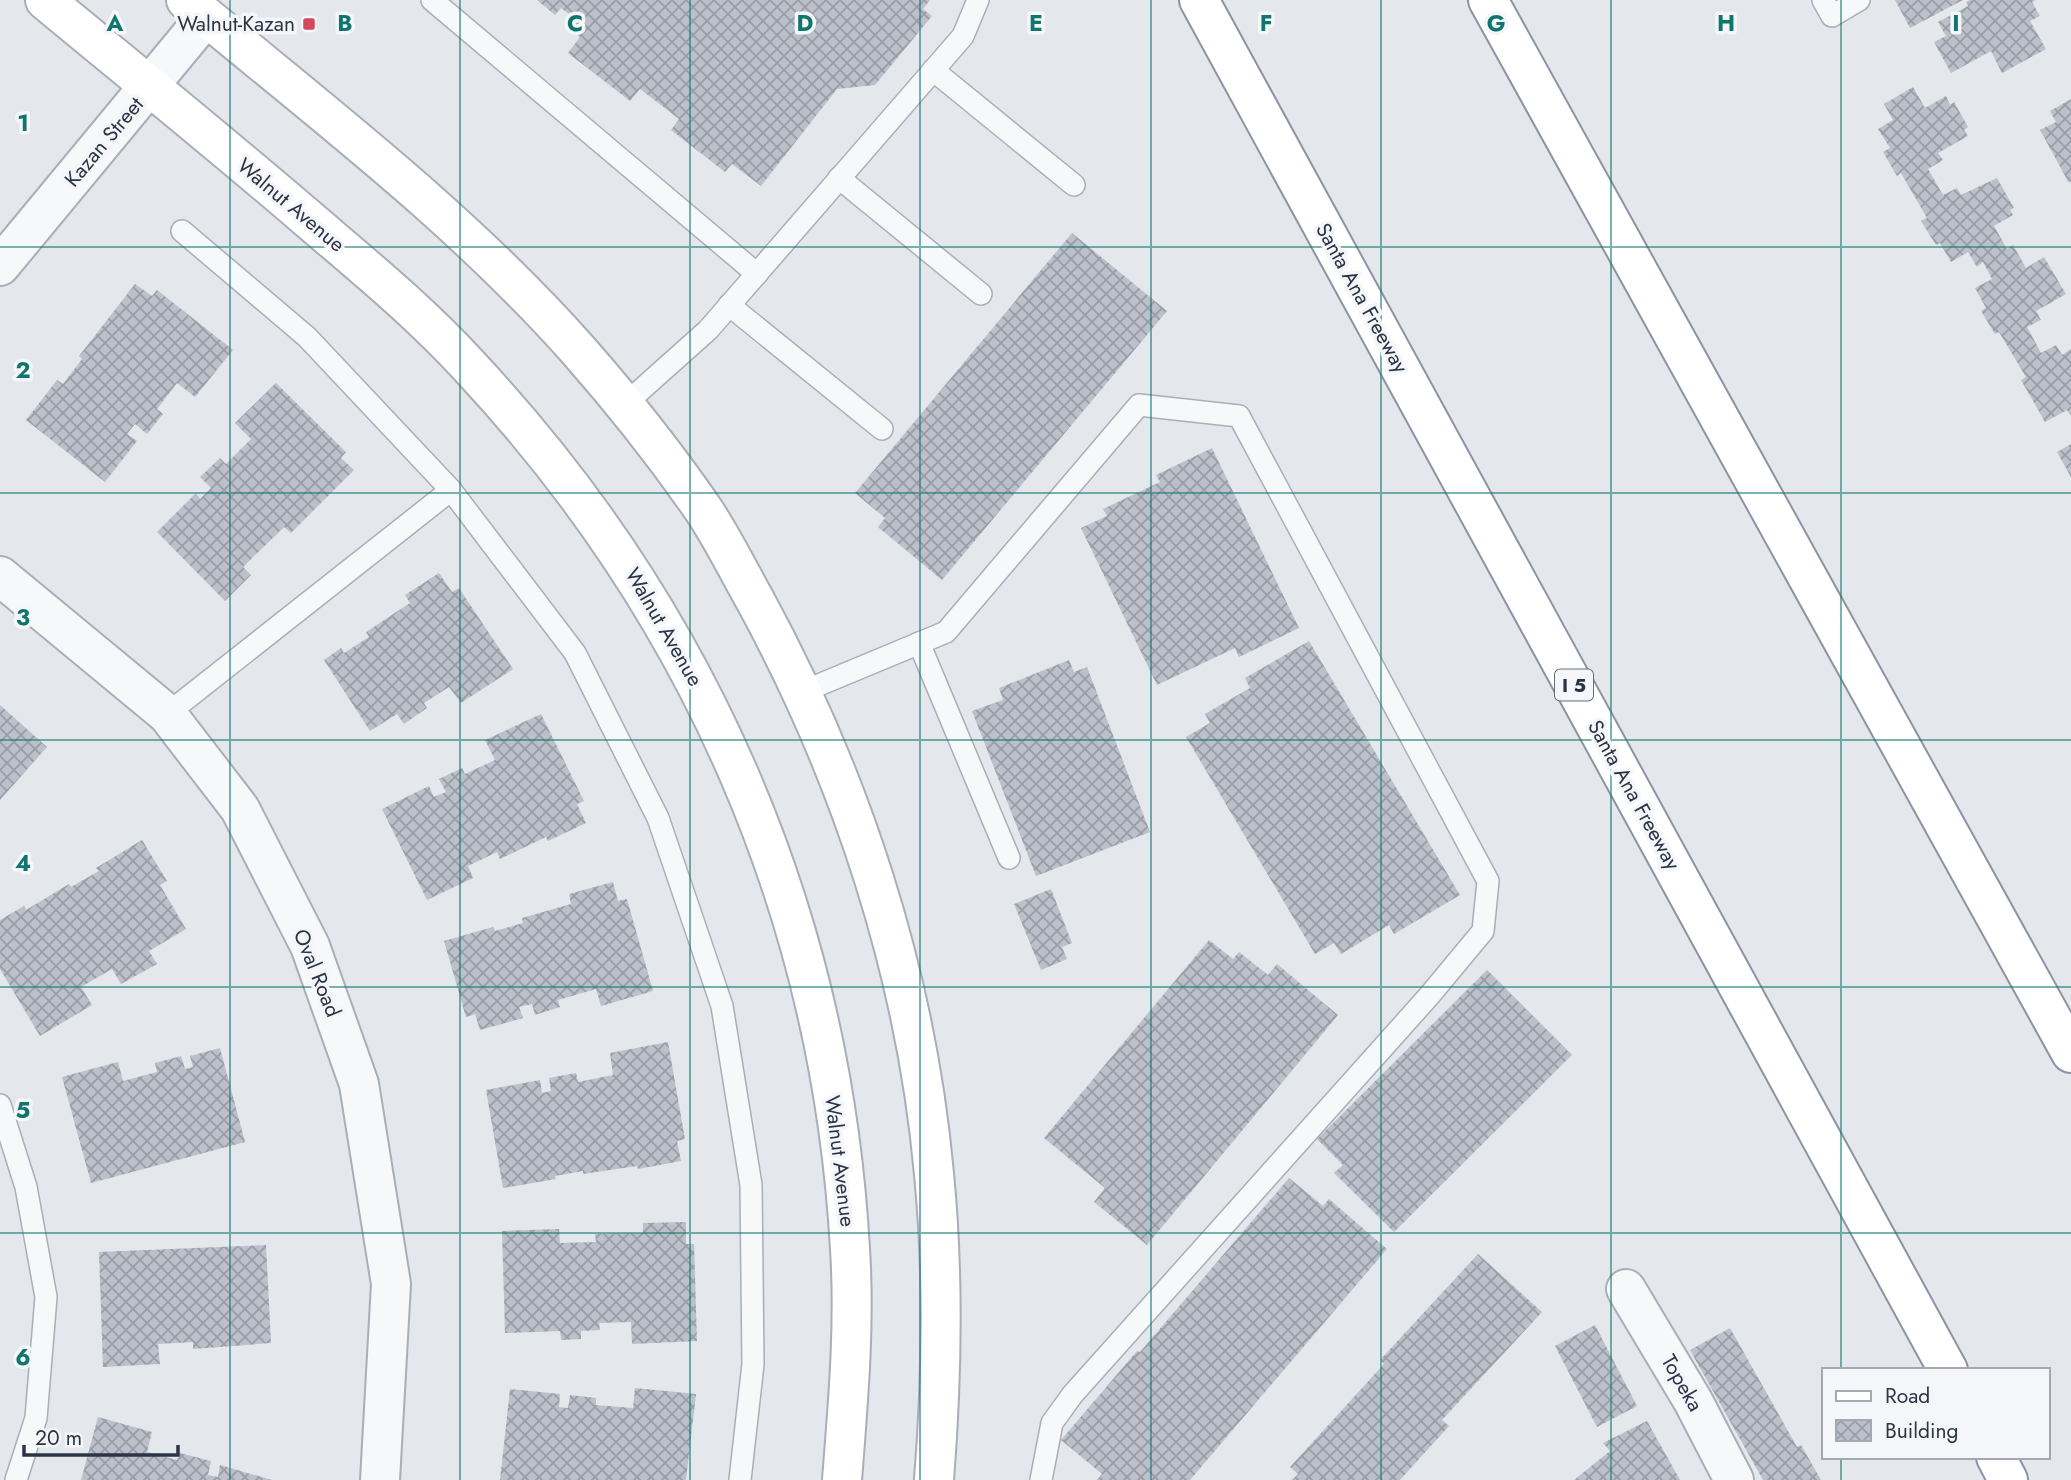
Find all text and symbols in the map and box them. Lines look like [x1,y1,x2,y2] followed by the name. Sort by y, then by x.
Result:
[106,6,124,40] text: A
[337,6,353,40] text: B
[567,6,583,40] text: C
[797,6,814,40] text: D
[1029,6,1043,40] text: E
[1260,6,1272,40] text: F
[1487,6,1505,40] text: G
[1717,6,1735,40] text: H
[1952,6,1960,40] text: I
[177,9,295,39] place label: Walnut-Kazan
[301,16,317,32] marker: Walnut-Kazan
[57,91,151,193] street label: Kazan Street
[17,106,29,140] text: 1
[231,151,352,259] street label: Walnut Avenue
[1308,218,1416,379] street label: Santa Ana Freeway
[15,353,31,387] text: 2
[618,562,710,692] street label: Walnut Avenue
[16,600,30,634] text: 3
[1555,670,1593,700] road number: I 5
[1580,715,1688,876] street label: Santa Ana Freeway
[15,846,31,880] text: 4
[286,924,348,1022] street label: Oval Road
[16,1093,30,1127] text: 5
[817,1093,863,1229] street label: Walnut Avenue
[15,1340,31,1374] text: 6
[1654,1349,1710,1417] street label: Topeka
[1822,1368,2050,1459] legend
[1885,1381,1930,1411] text: Road
[24,1414,178,1458] scale bar
[1885,1416,1958,1446] text: Building
[35,1423,82,1453] text: 20 m

